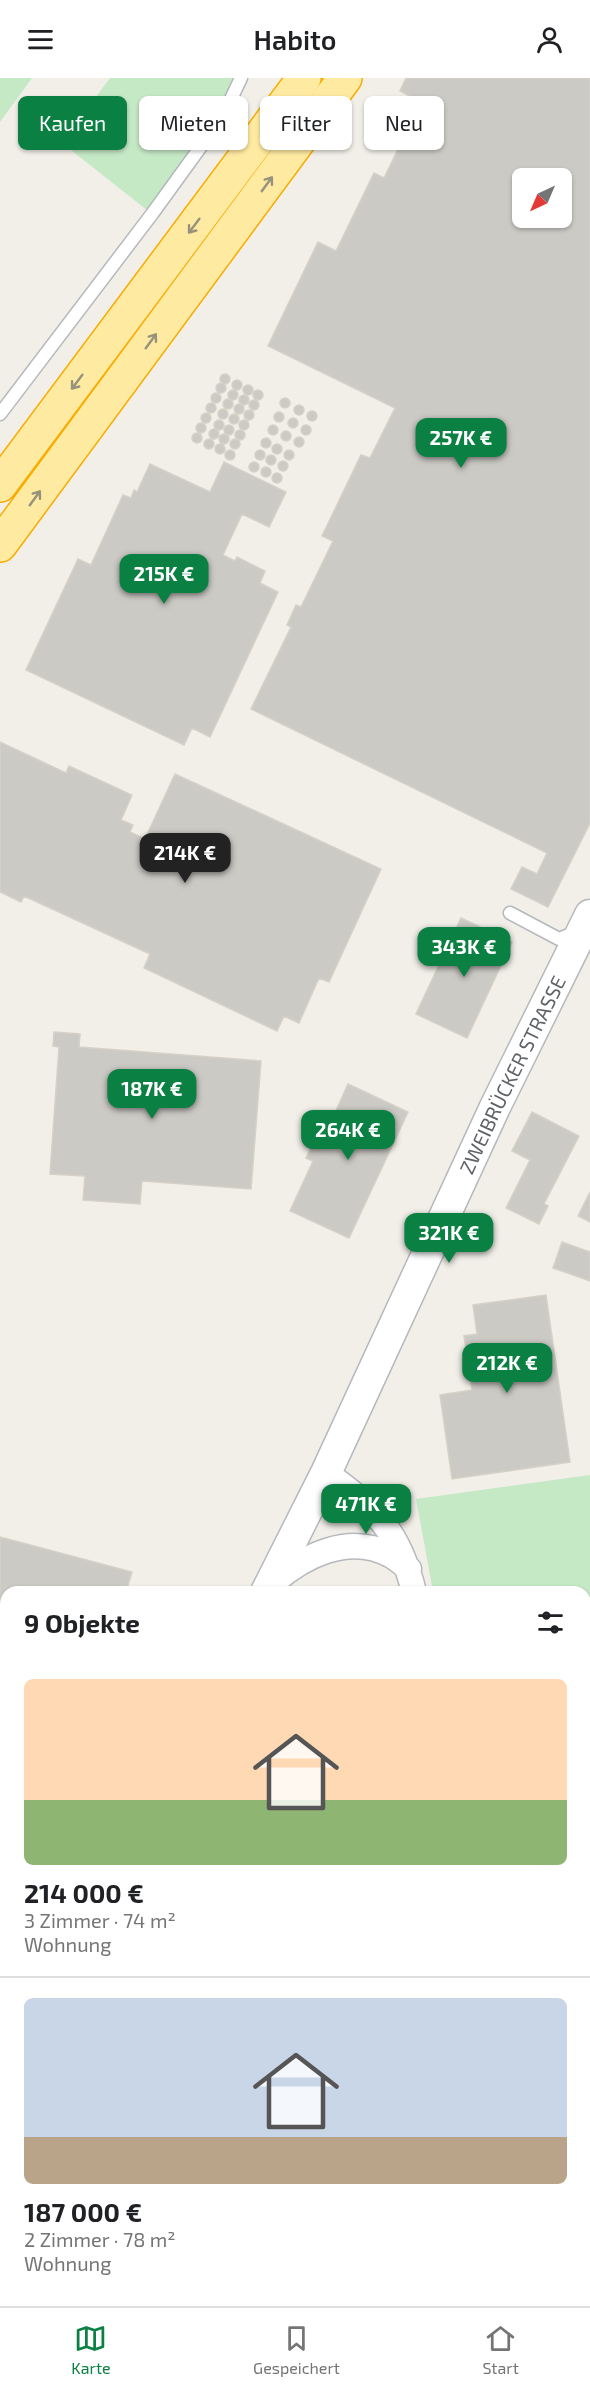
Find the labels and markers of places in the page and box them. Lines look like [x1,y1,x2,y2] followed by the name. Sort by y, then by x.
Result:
[412,418,510,469] pin: 257K €
[115,554,213,605] pin: 215K €
[136,833,234,884] pin: 214K €
[415,927,513,978] pin: 343K €
[103,1069,201,1120] pin: 187K €
[299,1110,397,1161] pin: 264K €
[400,1213,498,1264] pin: 321K €
[458,1343,556,1394] pin: 212K €
[317,1484,415,1535] pin: 471K €

